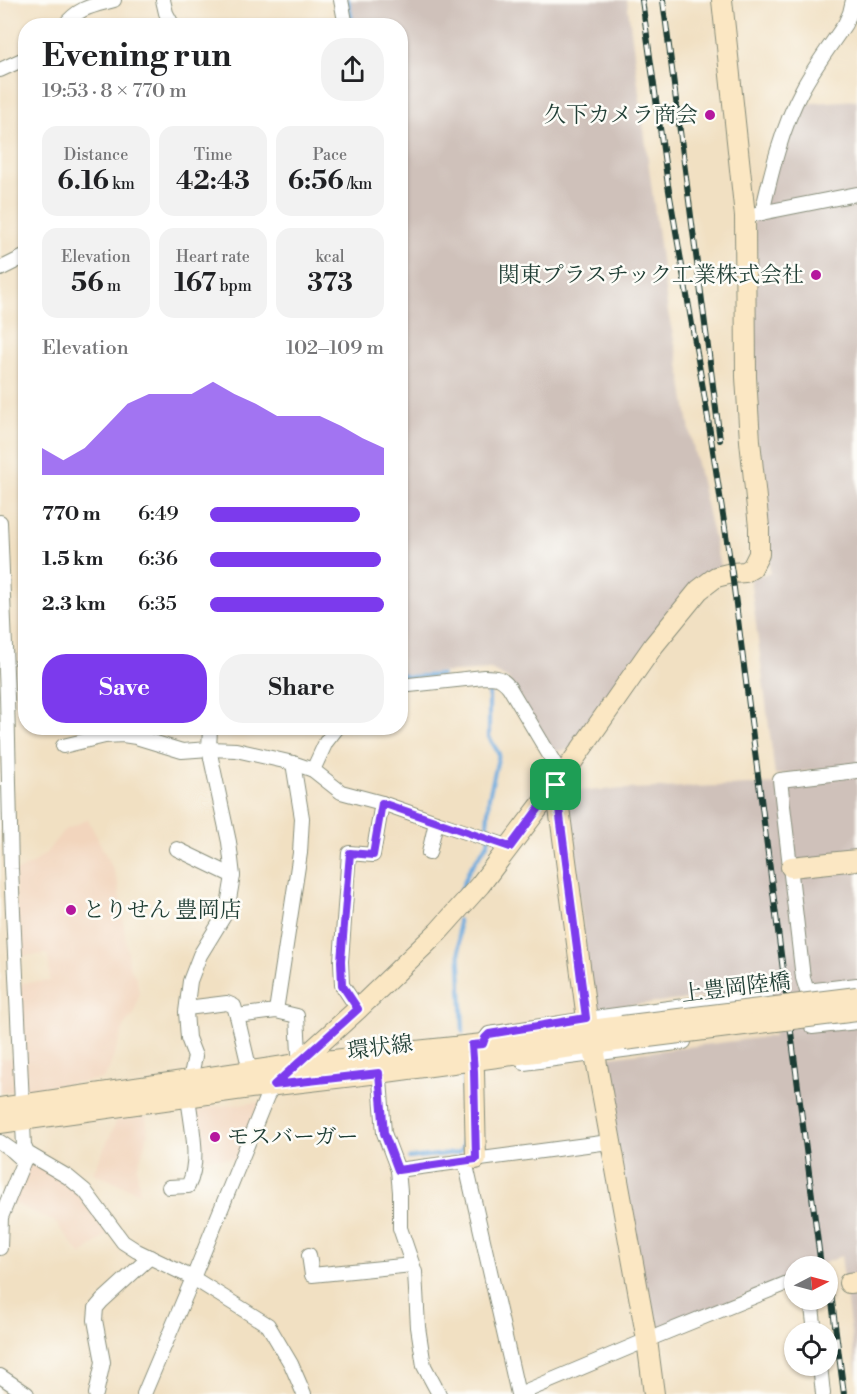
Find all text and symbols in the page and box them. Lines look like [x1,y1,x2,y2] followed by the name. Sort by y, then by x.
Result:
[42,36,231,77] text: Evening run
[321,38,384,101] button: share
[42,79,187,104] text: 19:53 · 8 × 770 m
[544,102,698,129] place label: 久下カメラ商会
[703,108,717,122] marker: 久下カメラ商会
[64,145,128,165] text: Distance
[194,145,232,165] text: Time
[313,145,347,165] text: Pace
[57,165,109,197] text: 6.16
[176,165,250,197] text: 42:43
[288,165,344,197] text: 6:56
[109,174,135,194] text: km
[344,174,372,194] text: /km
[61,247,131,267] text: Elevation
[176,247,250,267] text: Heart rate
[315,247,345,267] text: kcal
[498,262,804,289] place label: 関東プラスチック工業株式会社
[71,267,104,299] text: 56
[174,267,216,299] text: 167
[307,267,353,299] text: 373
[809,268,823,282] marker: 関東プラスチック工業株式会社
[104,276,121,296] text: m
[216,276,252,296] text: bpm
[42,336,129,361] text: Elevation
[286,336,384,361] text: 102–109 m
[42,502,101,527] text: 770 m
[138,502,179,527] text: 6:49
[42,547,103,572] text: 1.5 km
[138,547,178,572] text: 6:36
[42,592,106,617] text: 2.3 km
[138,592,177,617] text: 6:35
[42,654,207,723] button: Save
[219,654,384,723] button: Share
[530,759,581,810] pin
[539,768,572,801] icon: arrive
[83,897,242,924] place label: とりせん 豊岡店
[64,903,78,917] marker: とりせん 豊岡店
[680,968,792,1008] street label: 上豊岡陸橋
[346,1031,414,1065] street label: 環状線
[227,1124,359,1151] place label: モスバーガー
[208,1130,222,1144] marker: モスバーガー
[784,1256,838,1310] north arrow
[784,1256,838,1376] map controls
[784,1322,838,1376] button: locate

